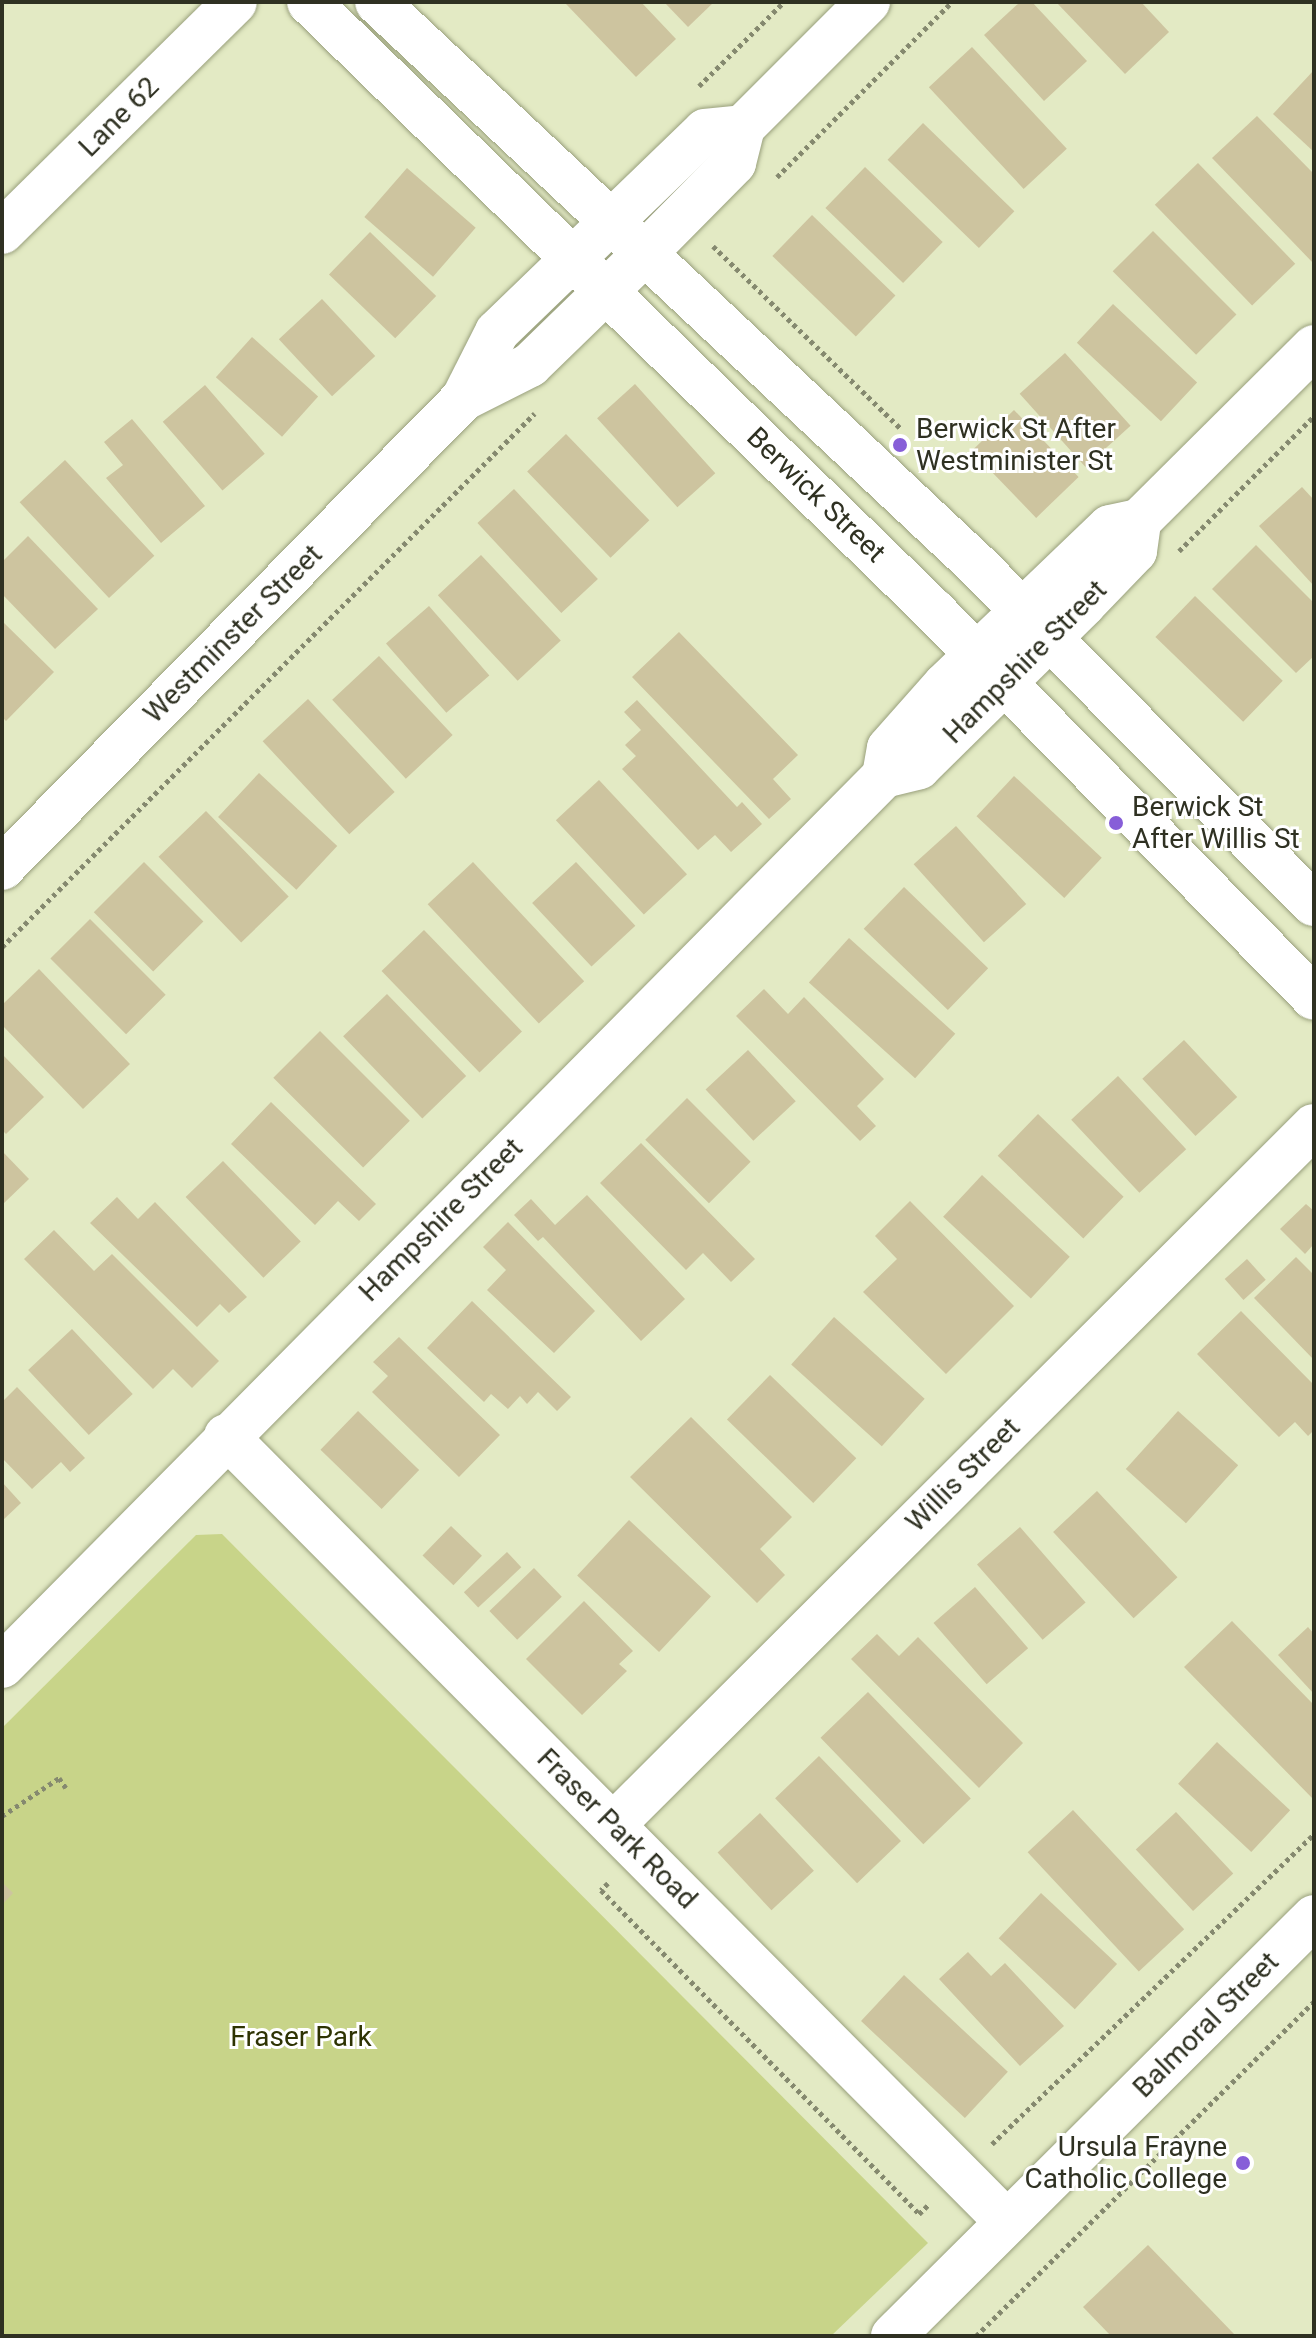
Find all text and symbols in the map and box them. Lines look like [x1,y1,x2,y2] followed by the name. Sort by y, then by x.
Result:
[72,70,166,164] street label: Lane 62
[916,412,1116,478] place label: Berwick St After Westminister St
[740,421,892,569] street label: Berwick Street
[891,436,909,454] marker: Berwick St After Westminister St
[137,538,329,730] street label: Westminster Street
[936,573,1114,751] street label: Hampshire Street
[1132,790,1300,856] place label: Berwick St After Willis St
[1107,814,1125,832] marker: Berwick St After Willis St
[352,1131,530,1309] street label: Hampshire Street
[899,1411,1027,1539] street label: Willis Street
[530,1742,704,1916] street label: Fraser Park Road
[1126,1945,1286,2105] street label: Balmoral Street
[230,2020,372,2054] park label: Fraser Park
[1025,2130,1227,2196] place label: Ursula Frayne Catholic College
[1234,2154,1252,2172] marker: Ursula Frayne Catholic College

